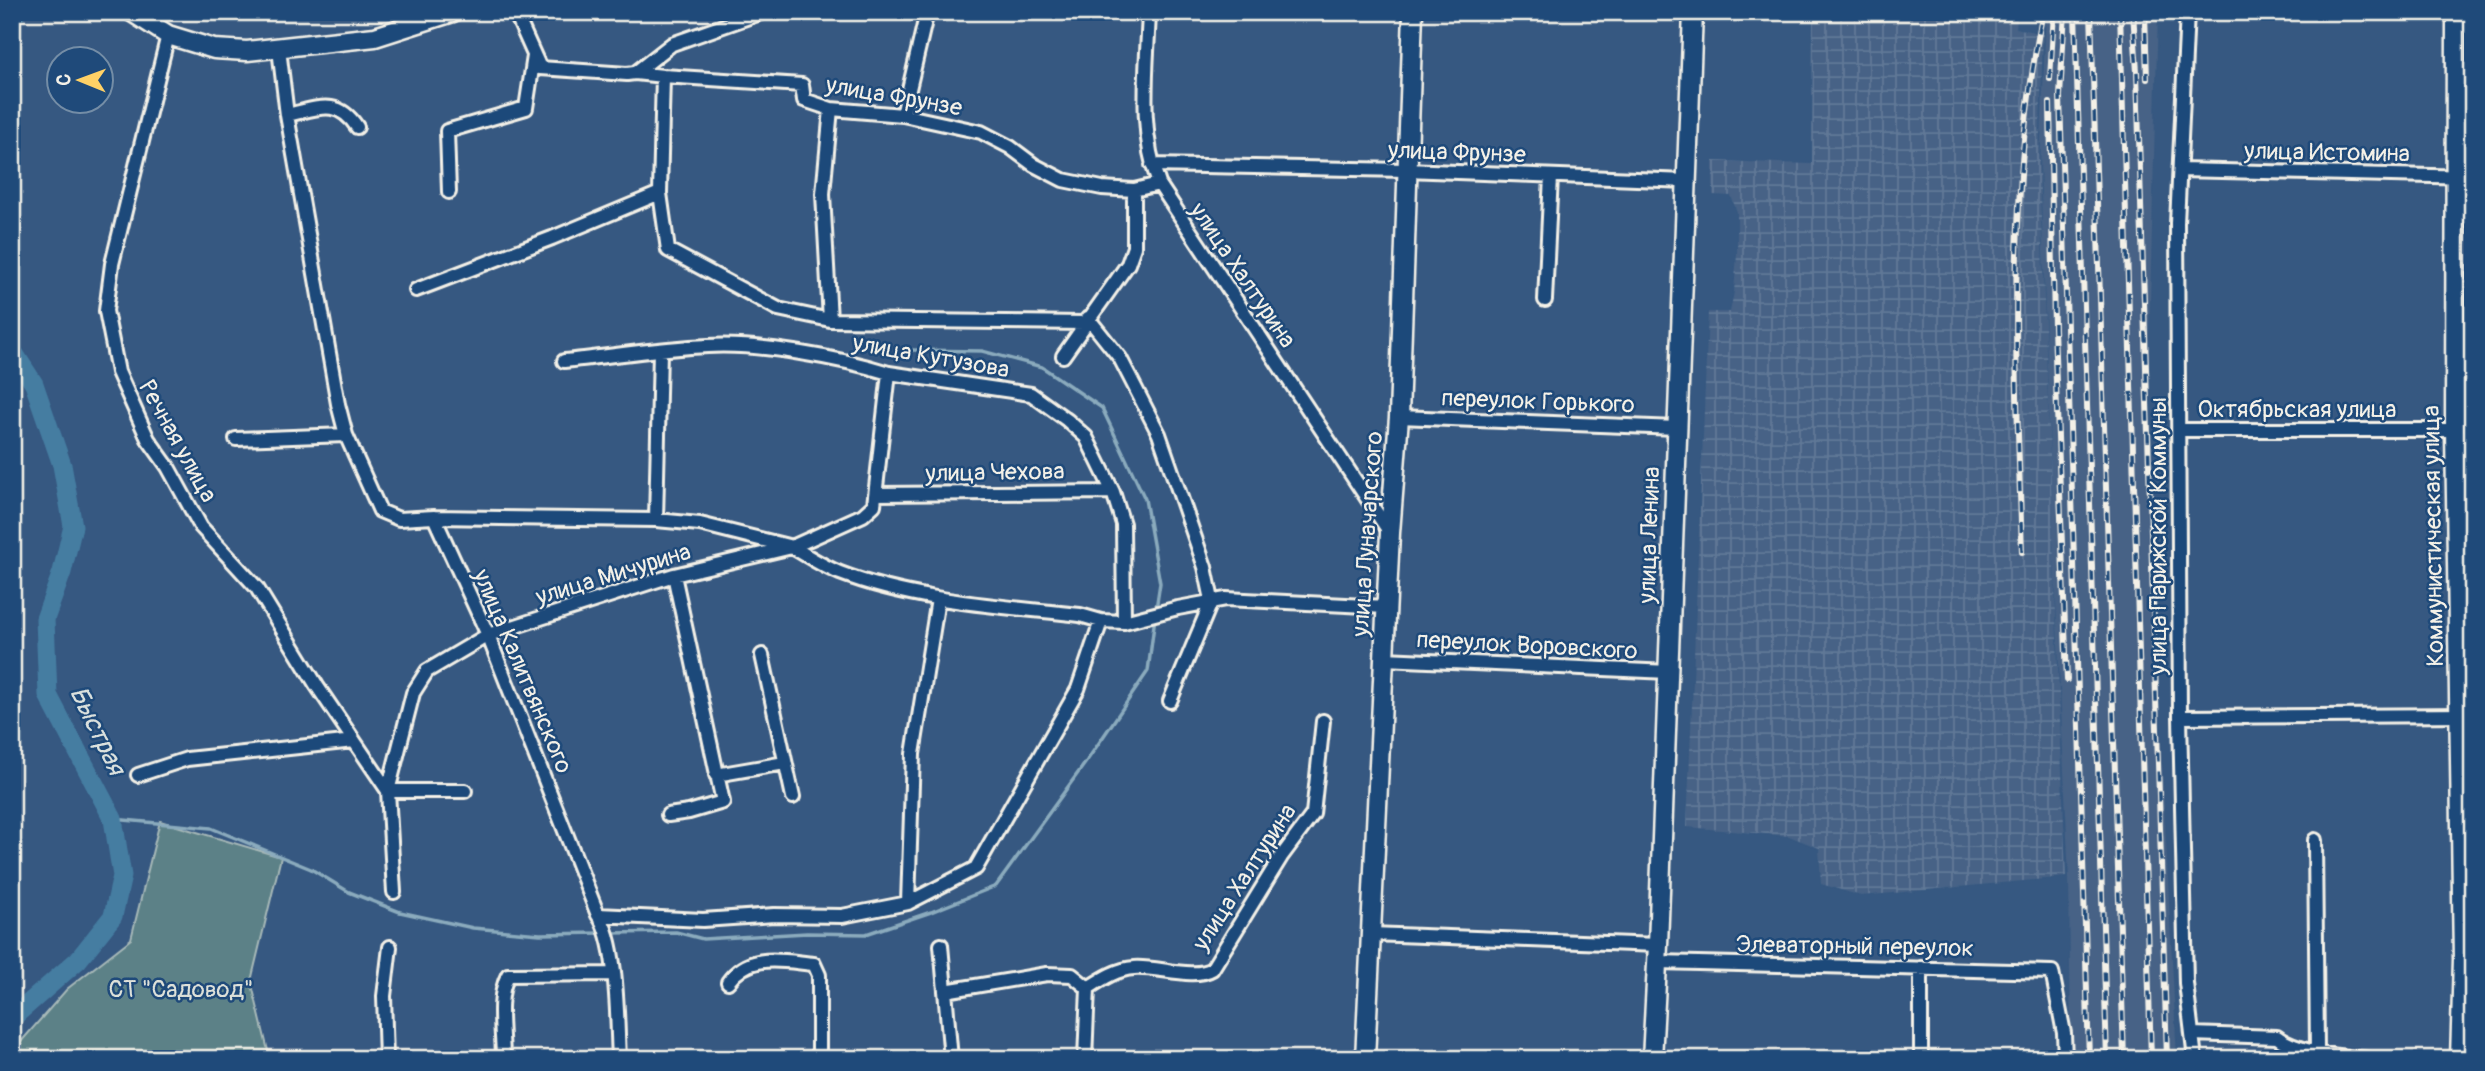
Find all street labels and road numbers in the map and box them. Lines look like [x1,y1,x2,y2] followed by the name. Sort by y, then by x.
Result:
[822,70,965,123] street label: улица Фрунзе
[1387,136,1527,169] street label: улица Фрунзе
[2243,137,2410,168] street label: улица Истомина
[1183,196,1302,353] street label: улица Халтурина
[849,328,1012,385] street label: улица Кутузова
[132,375,223,507] street label: Речная улица
[1441,384,1635,419] street label: переулок Горького
[2197,395,2397,424] street label: Октябрьская улица
[2144,397,2173,676] street label: улица Парижской Коммуны
[2417,405,2450,667] street label: Коммунистическая улица
[1346,430,1389,639] street label: улица Луначарского
[924,457,1065,488] street label: улица Чехова
[1633,466,1666,605] street label: улица Ленина
[531,537,694,612] street label: улица Мичурина
[466,564,579,778] street label: улица Калитвянского
[1416,625,1638,666] street label: переулок Воровского
[1186,798,1303,957] street label: улица Халтурина
[1736,930,1974,963] street label: Элеваторный переулок

